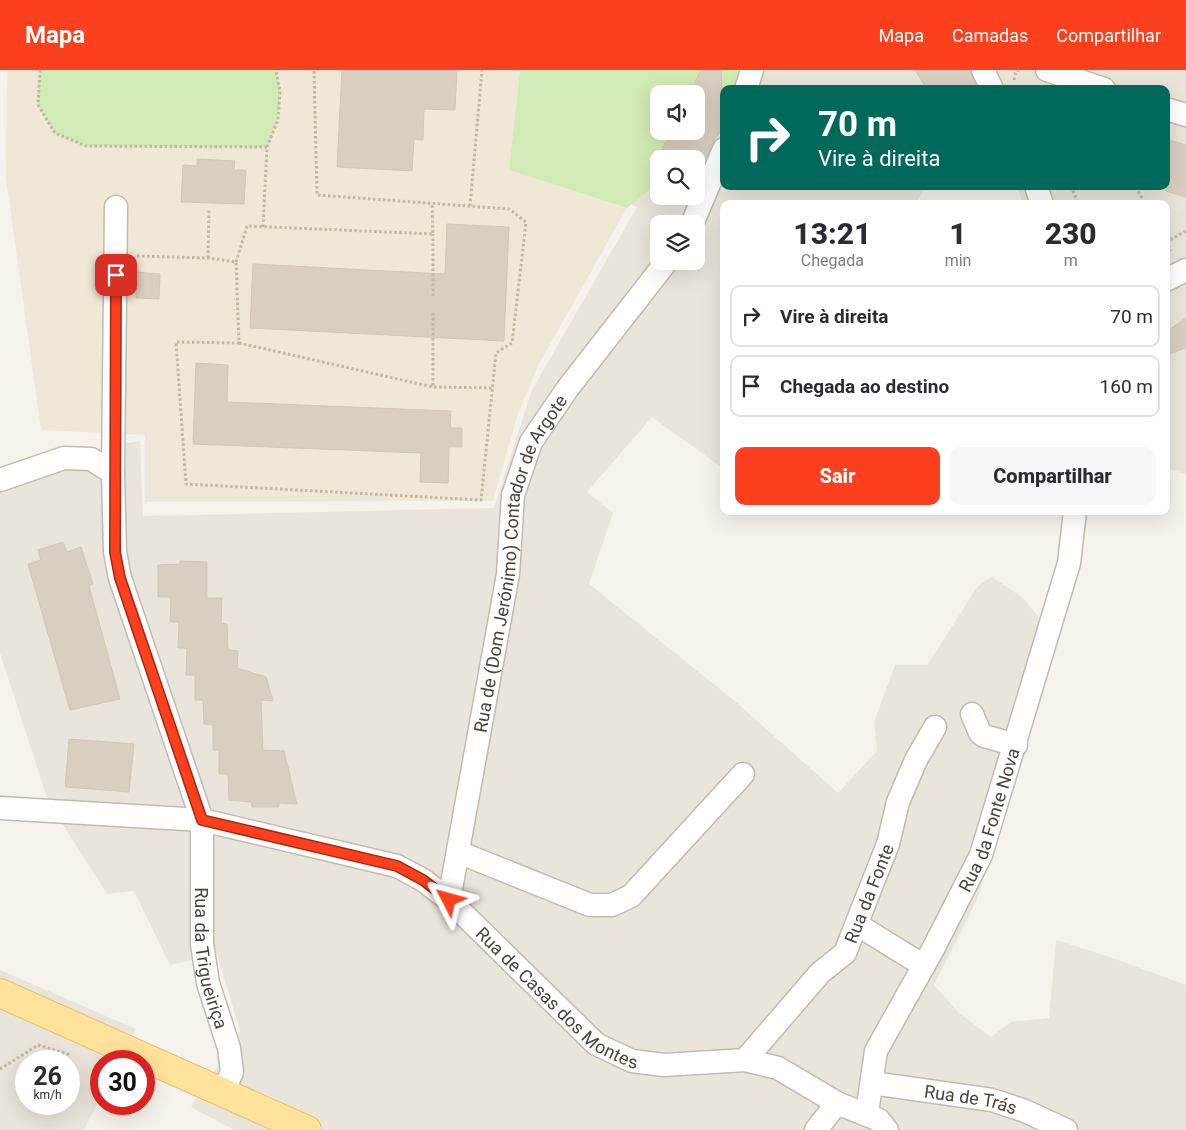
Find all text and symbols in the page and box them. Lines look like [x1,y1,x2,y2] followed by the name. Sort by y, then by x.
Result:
[25,21,85,49] text: Mapa
[879,25,924,46] text: Mapa
[952,25,1028,46] text: Camadas
[1056,25,1161,46] text: Compartilhar
[650,85,705,270] map controls
[650,85,705,140] button: sound
[818,104,897,145] text: 70 m
[735,105,800,170] icon: right
[818,146,940,171] text: Vire à direita
[650,150,705,205] button: search
[650,215,705,270] button: layers
[793,216,871,251] text: 13:21
[949,216,967,251] text: 1
[1045,216,1097,251] text: 230
[801,251,864,270] text: Chegada
[945,251,971,270] text: min
[1064,251,1078,270] text: m
[95,254,137,296] pin
[102,261,130,289] icon: arrive
[737,302,765,330] icon: right
[780,305,889,328] text: Vire à direita
[1110,305,1153,328] text: 70 m
[737,372,765,400] icon: arrive
[780,375,949,398] text: Chegada ao destino
[1100,375,1153,398] text: 160 m
[469,391,571,734] street label: Rua de (Dom Jerónimo) Contador de Argote
[735,447,940,505] button: Sair
[950,447,1155,505] button: Compartilhar
[954,745,1023,895] street label: Rua da Fonte Nova
[839,841,898,946] street label: Rua da Fonte
[422,873,474,925] position arrow
[191,887,233,1031] street label: Rua da Trigueiriça
[472,922,639,1072] street label: Rua de Casas dos Montes
[90,1050,155,1115] speed limit sign: 30
[33,1062,62,1091] text: 26
[923,1080,1020,1118] street label: Rua de Trás
[33,1088,62,1102] text: km/h

